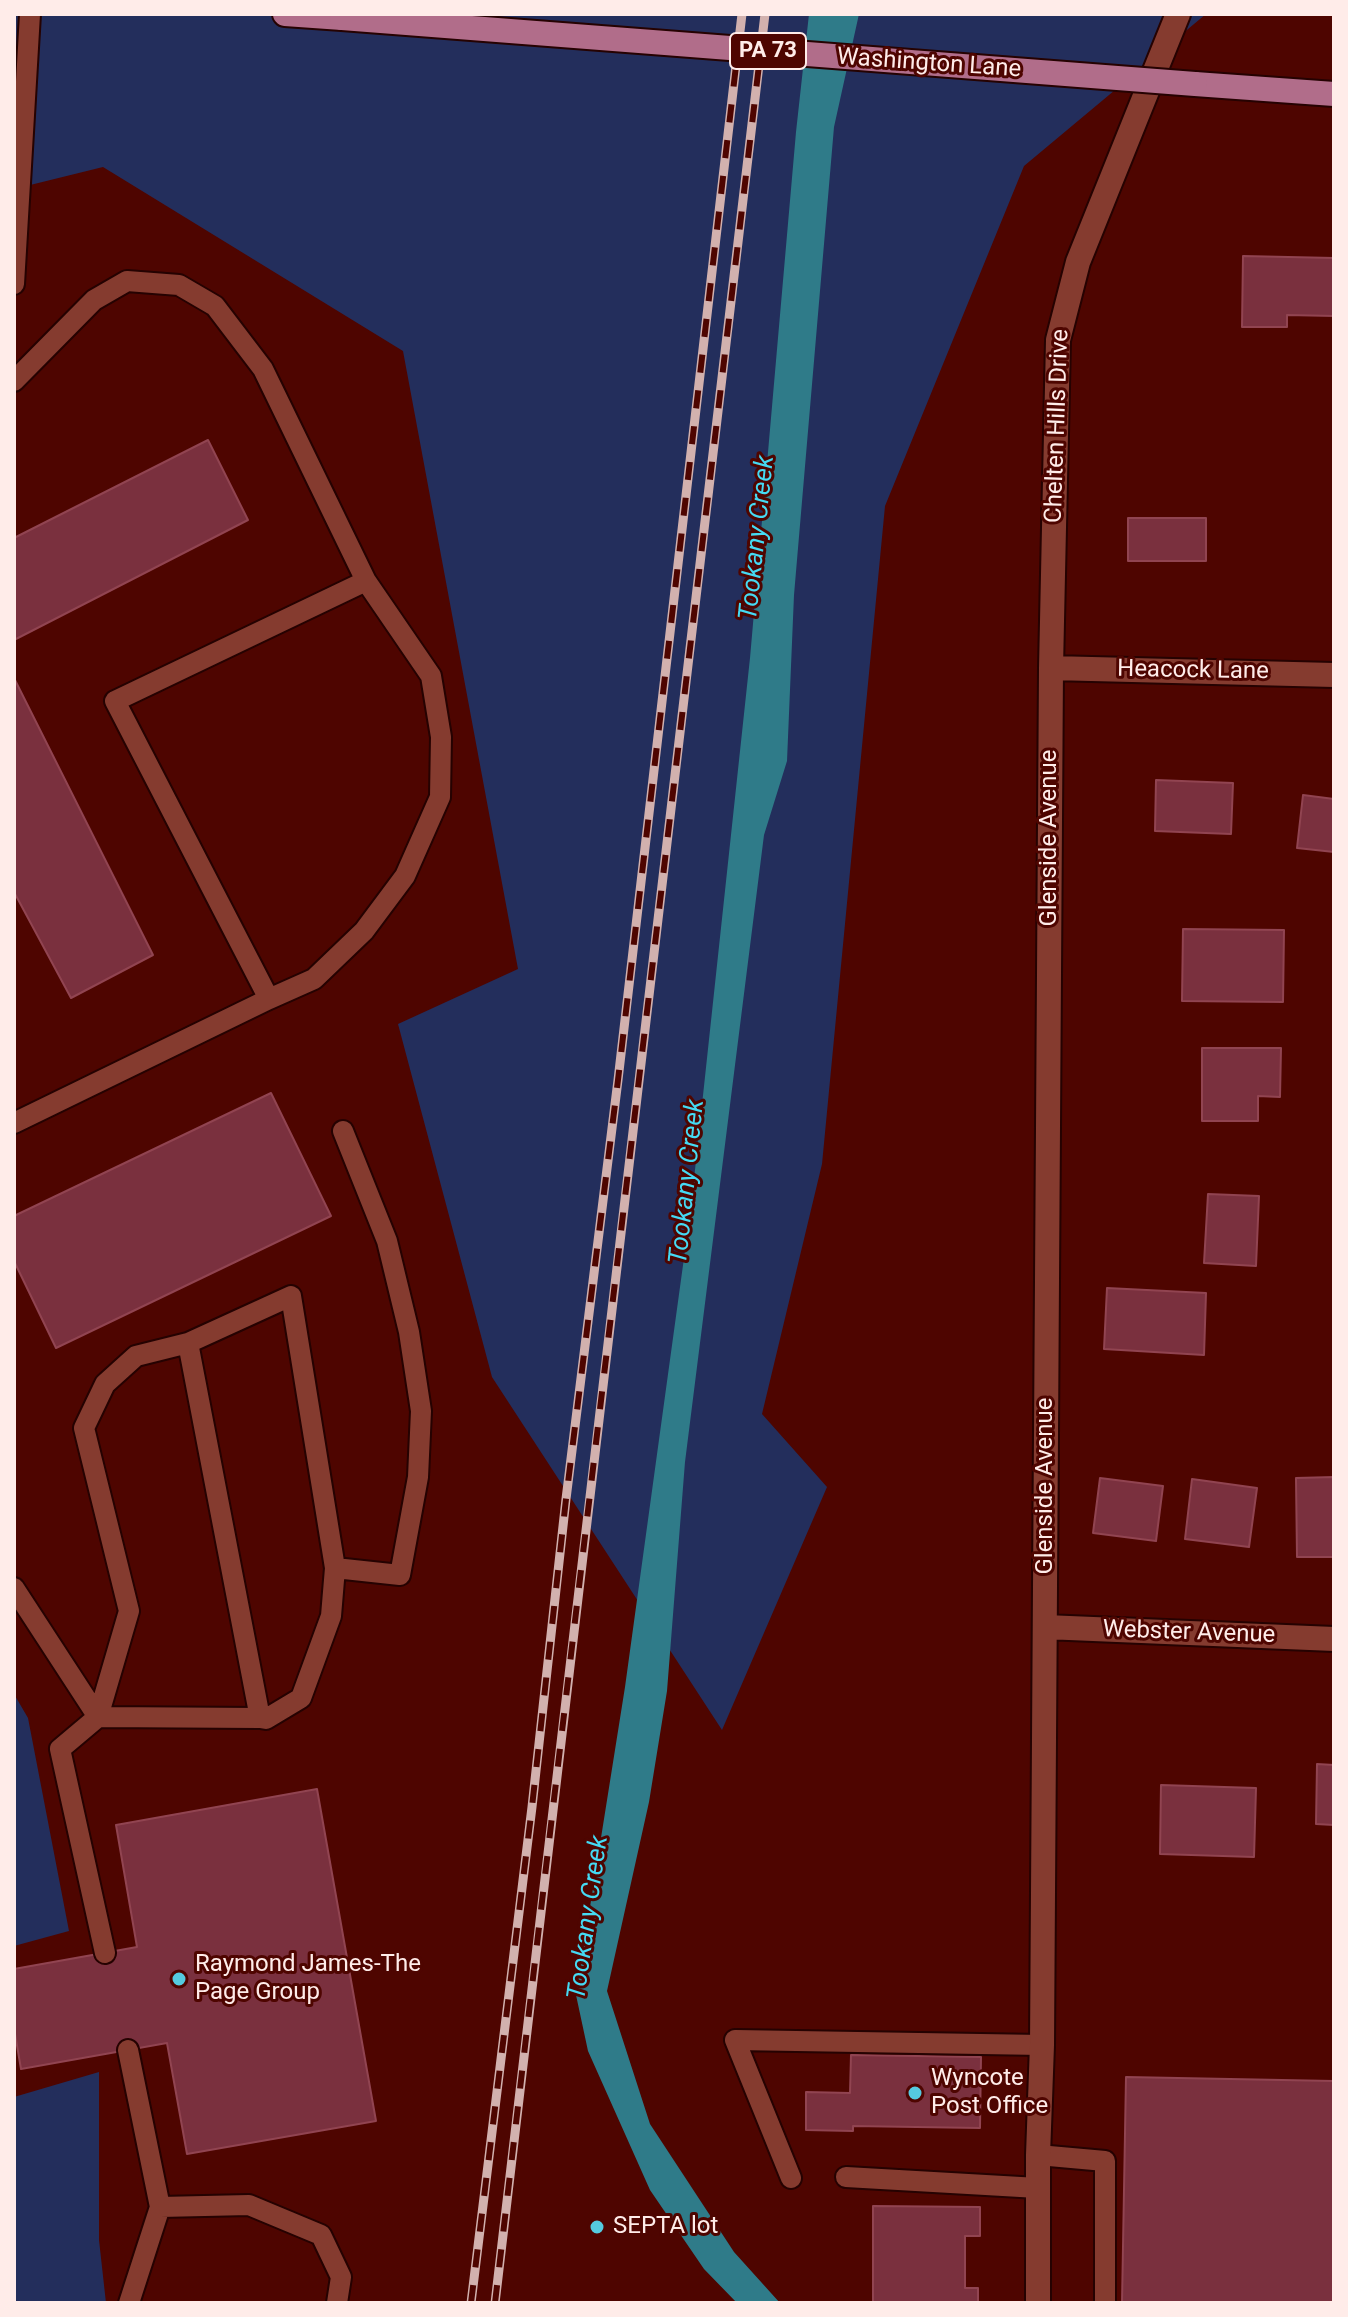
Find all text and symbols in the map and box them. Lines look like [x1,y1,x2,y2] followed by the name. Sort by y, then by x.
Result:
[730,33,806,69] road number: PA 73
[836,43,1022,85] street label: Washington Lane
[1040,329,1076,523] street label: Chelten Hills Drive
[734,454,782,622] water label: Tookany Creek
[1117,655,1269,687] street label: Heacock Lane
[1036,749,1064,927] street label: Glenside Avenue
[664,1098,712,1266] water label: Tookany Creek
[1032,1397,1060,1575] street label: Glenside Avenue
[1102,1616,1276,1650] street label: Webster Avenue
[562,1834,616,2002] water label: Tookany Creek
[195,1951,421,2007] place label: Raymond James-The Page Group
[170,1970,188,1988] marker: Raymond James-The Page Group
[931,2065,1048,2121] place label: Wyncote Post Office
[906,2084,924,2102] marker: Wyncote Post Office
[613,2213,718,2241] place label: SEPTA lot
[588,2218,606,2236] marker: SEPTA lot

